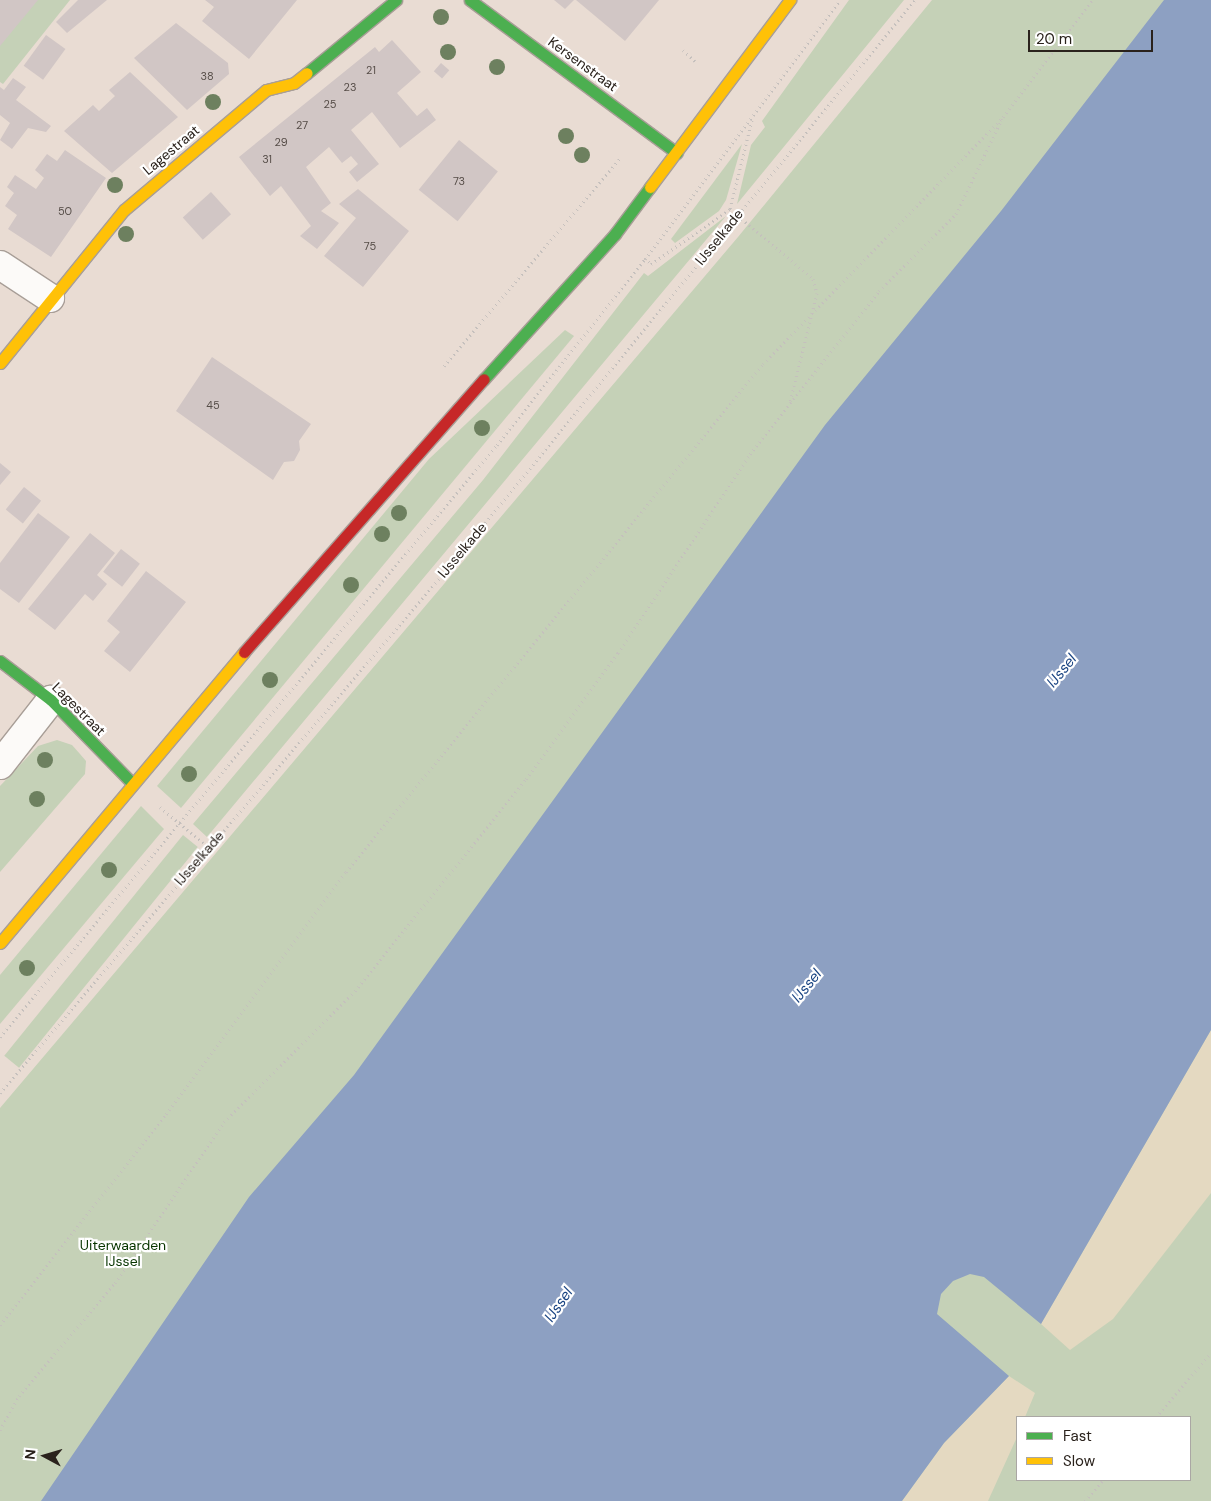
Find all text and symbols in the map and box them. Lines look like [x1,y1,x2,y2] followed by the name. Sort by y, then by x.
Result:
[1031,20,1156,52] scale bar
[1036,29,1072,49] text: 20 m
[545,33,621,95] street label: Kersenstraat
[366,63,376,77] house number: 21
[200,69,214,83] house number: 38
[344,80,356,94] house number: 23
[323,97,337,111] house number: 25
[296,118,308,132] house number: 27
[139,122,203,178] street label: Lagestraat
[274,135,288,149] house number: 29
[262,152,272,166] house number: 31
[453,174,465,188] house number: 73
[58,204,72,218] house number: 50
[691,206,747,268] street label: IJsselkade
[364,239,376,253] house number: 75
[206,398,220,412] house number: 45
[434,519,490,581] street label: IJsselkade
[1043,651,1081,691] water label: IJssel
[49,679,109,739] street label: Lagestraat
[171,827,227,889] street label: IJsselkade
[788,966,826,1006] water label: IJssel
[80,1237,166,1270] park label: Uiterwaarden IJssel
[541,1284,577,1326] water label: IJssel
[1016,1416,1191,1481] legend
[1063,1426,1092,1446] text: Fast
[20,1431,70,1481] north arrow
[21,1448,40,1460] text: N
[1063,1451,1095,1471] text: Slow

